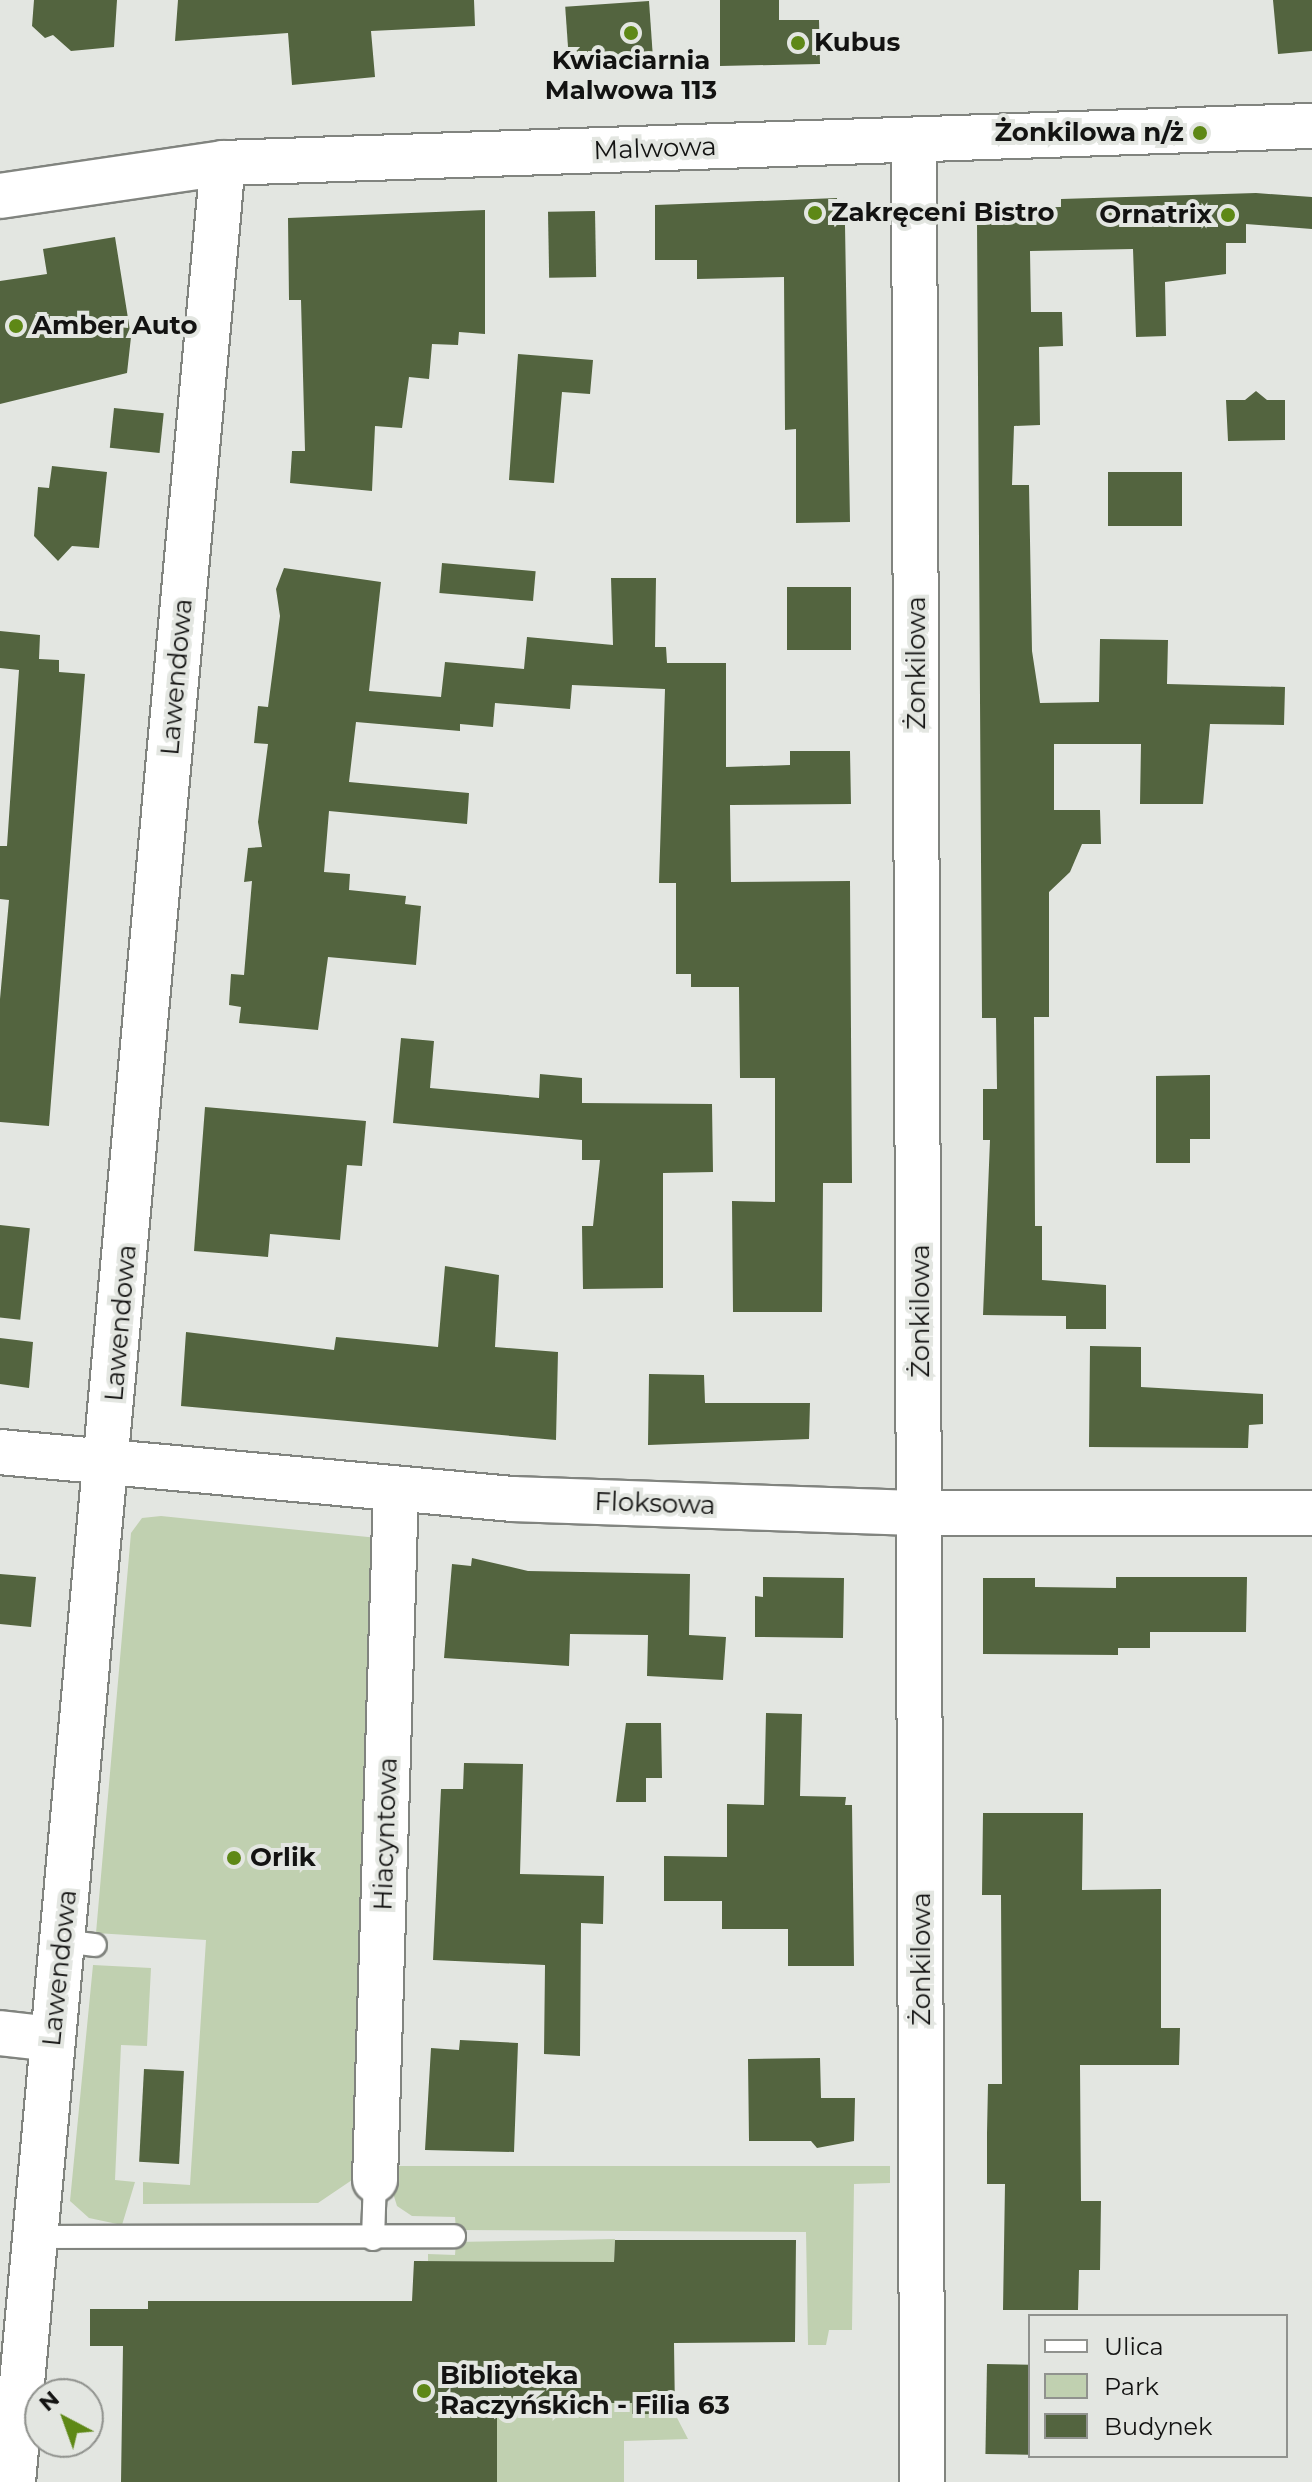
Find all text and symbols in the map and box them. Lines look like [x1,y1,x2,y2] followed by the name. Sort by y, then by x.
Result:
[622,24,640,42] marker: Kwiaciarnia Malwowa 113
[814,27,900,59] place label: Kubus
[789,34,807,52] marker: Kubus
[545,45,717,106] place label: Kwiaciarnia Malwowa 113
[995,117,1184,149] place label: Żonkilowa n/ż
[1191,124,1209,142] marker: Żonkilowa n/ż
[593,131,717,167] street label: Malwowa
[831,197,1054,229] place label: Zakręceni Bistro
[1099,199,1212,231] place label: Ornatrix
[806,204,824,222] marker: Zakręceni Bistro
[1219,206,1237,224] marker: Ornatrix
[32,310,198,342] place label: Amber Auto
[7,317,25,335] marker: Amber Auto
[901,596,933,730] street label: Żonkilowa
[155,597,199,757] street label: Lawendowa
[99,1243,143,1403] street label: Lawendowa
[905,1244,937,1378] street label: Żonkilowa
[594,1486,716,1522] street label: Floksowa
[368,1757,404,1911] street label: Hiacyntowa
[250,1842,316,1874] place label: Orlik
[225,1849,243,1867] marker: Orlik
[36,1888,84,2048] street label: Lawendowa
[906,1892,938,2026] street label: Żonkilowa
[1028,2314,1288,2458] legend
[1104,2332,1164,2361] text: Ulica
[440,2360,730,2422] place label: Biblioteka Raczyńskich - Filia 63
[1104,2372,1159,2401] text: Park
[24,2378,104,2458] north arrow
[415,2382,433,2400] marker: Biblioteka Raczyńskich - Filia 63
[34,2385,65,2417] text: N
[1104,2412,1212,2441] text: Budynek

